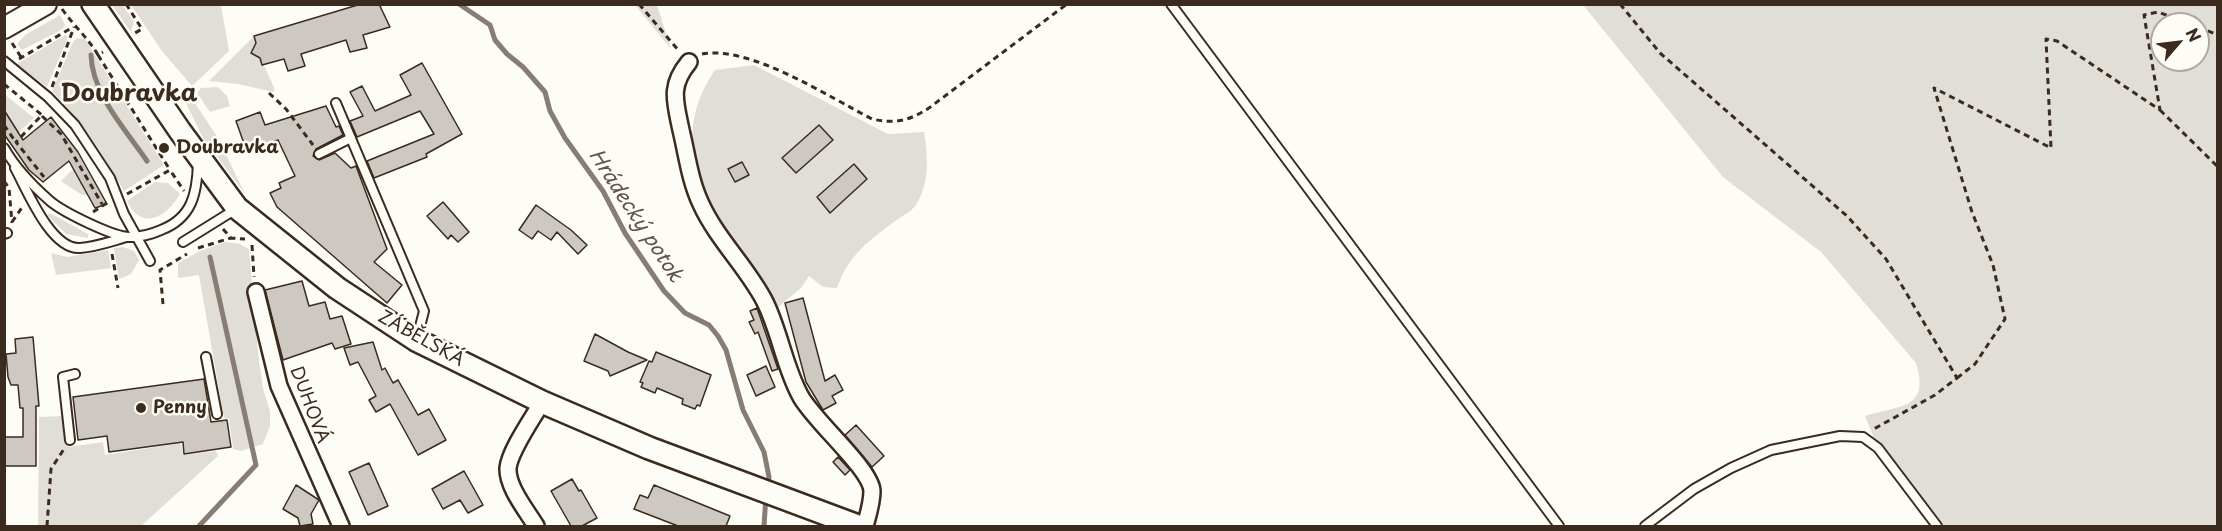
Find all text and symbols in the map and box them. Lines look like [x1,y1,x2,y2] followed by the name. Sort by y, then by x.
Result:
[2150,12,2210,72] north arrow
[2181,23,2208,46] text: N
[61,80,197,108] district label: Doubravka
[176,137,279,159] place label: Doubravka
[157,141,171,155] marker: Doubravka
[583,145,687,287] water label: Hrádecký potok
[374,307,468,371] street label: ZÁBĚLSKÁ
[284,364,334,446] street label: DUHOVÁ
[153,397,207,419] place label: Penny
[134,401,148,415] marker: Penny

